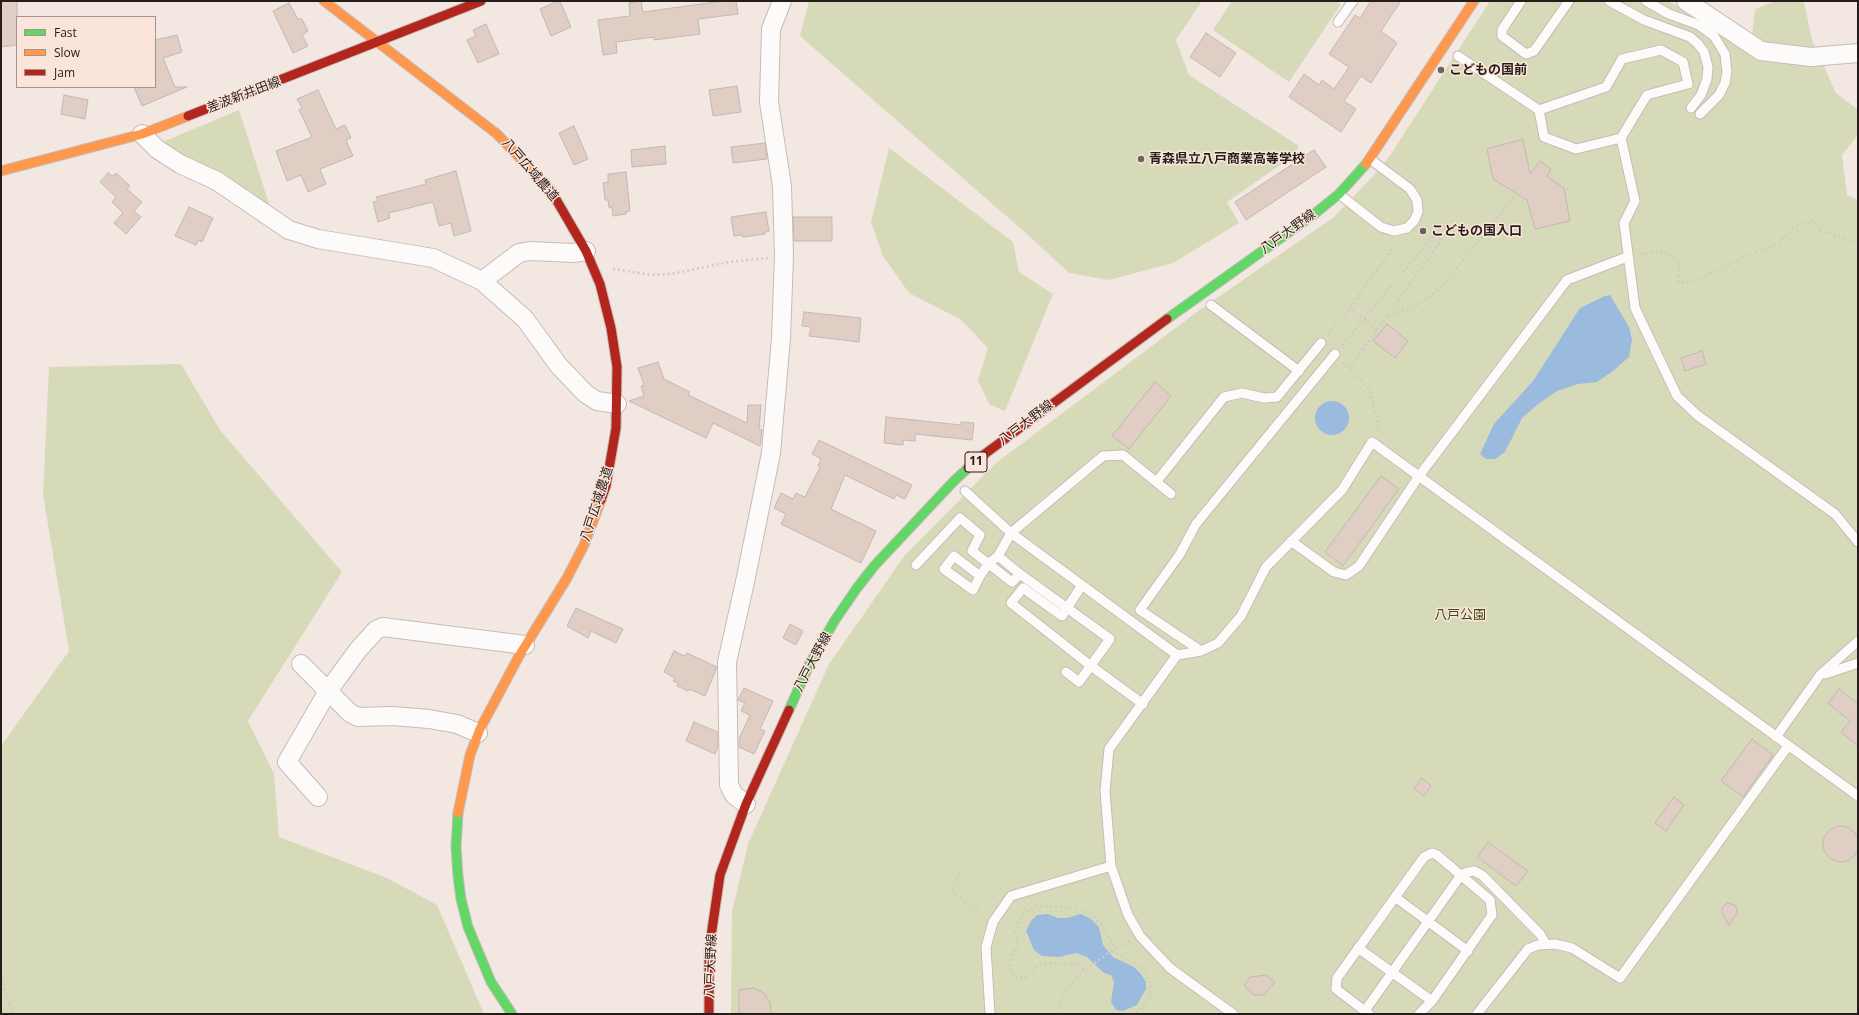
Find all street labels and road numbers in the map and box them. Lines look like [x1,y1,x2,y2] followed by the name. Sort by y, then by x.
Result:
[205,74,283,116] street label: 差波新井田線
[499,135,561,205] street label: 八戸広域農道
[1257,207,1319,257] street label: 八戸大野線
[995,397,1057,449] street label: 八戸大野線
[965,452,987,472] road number: 11
[578,464,616,544] street label: 八戸広域農道
[791,630,835,694] street label: 八戸大野線
[702,933,720,999] street label: 八戸大野線

